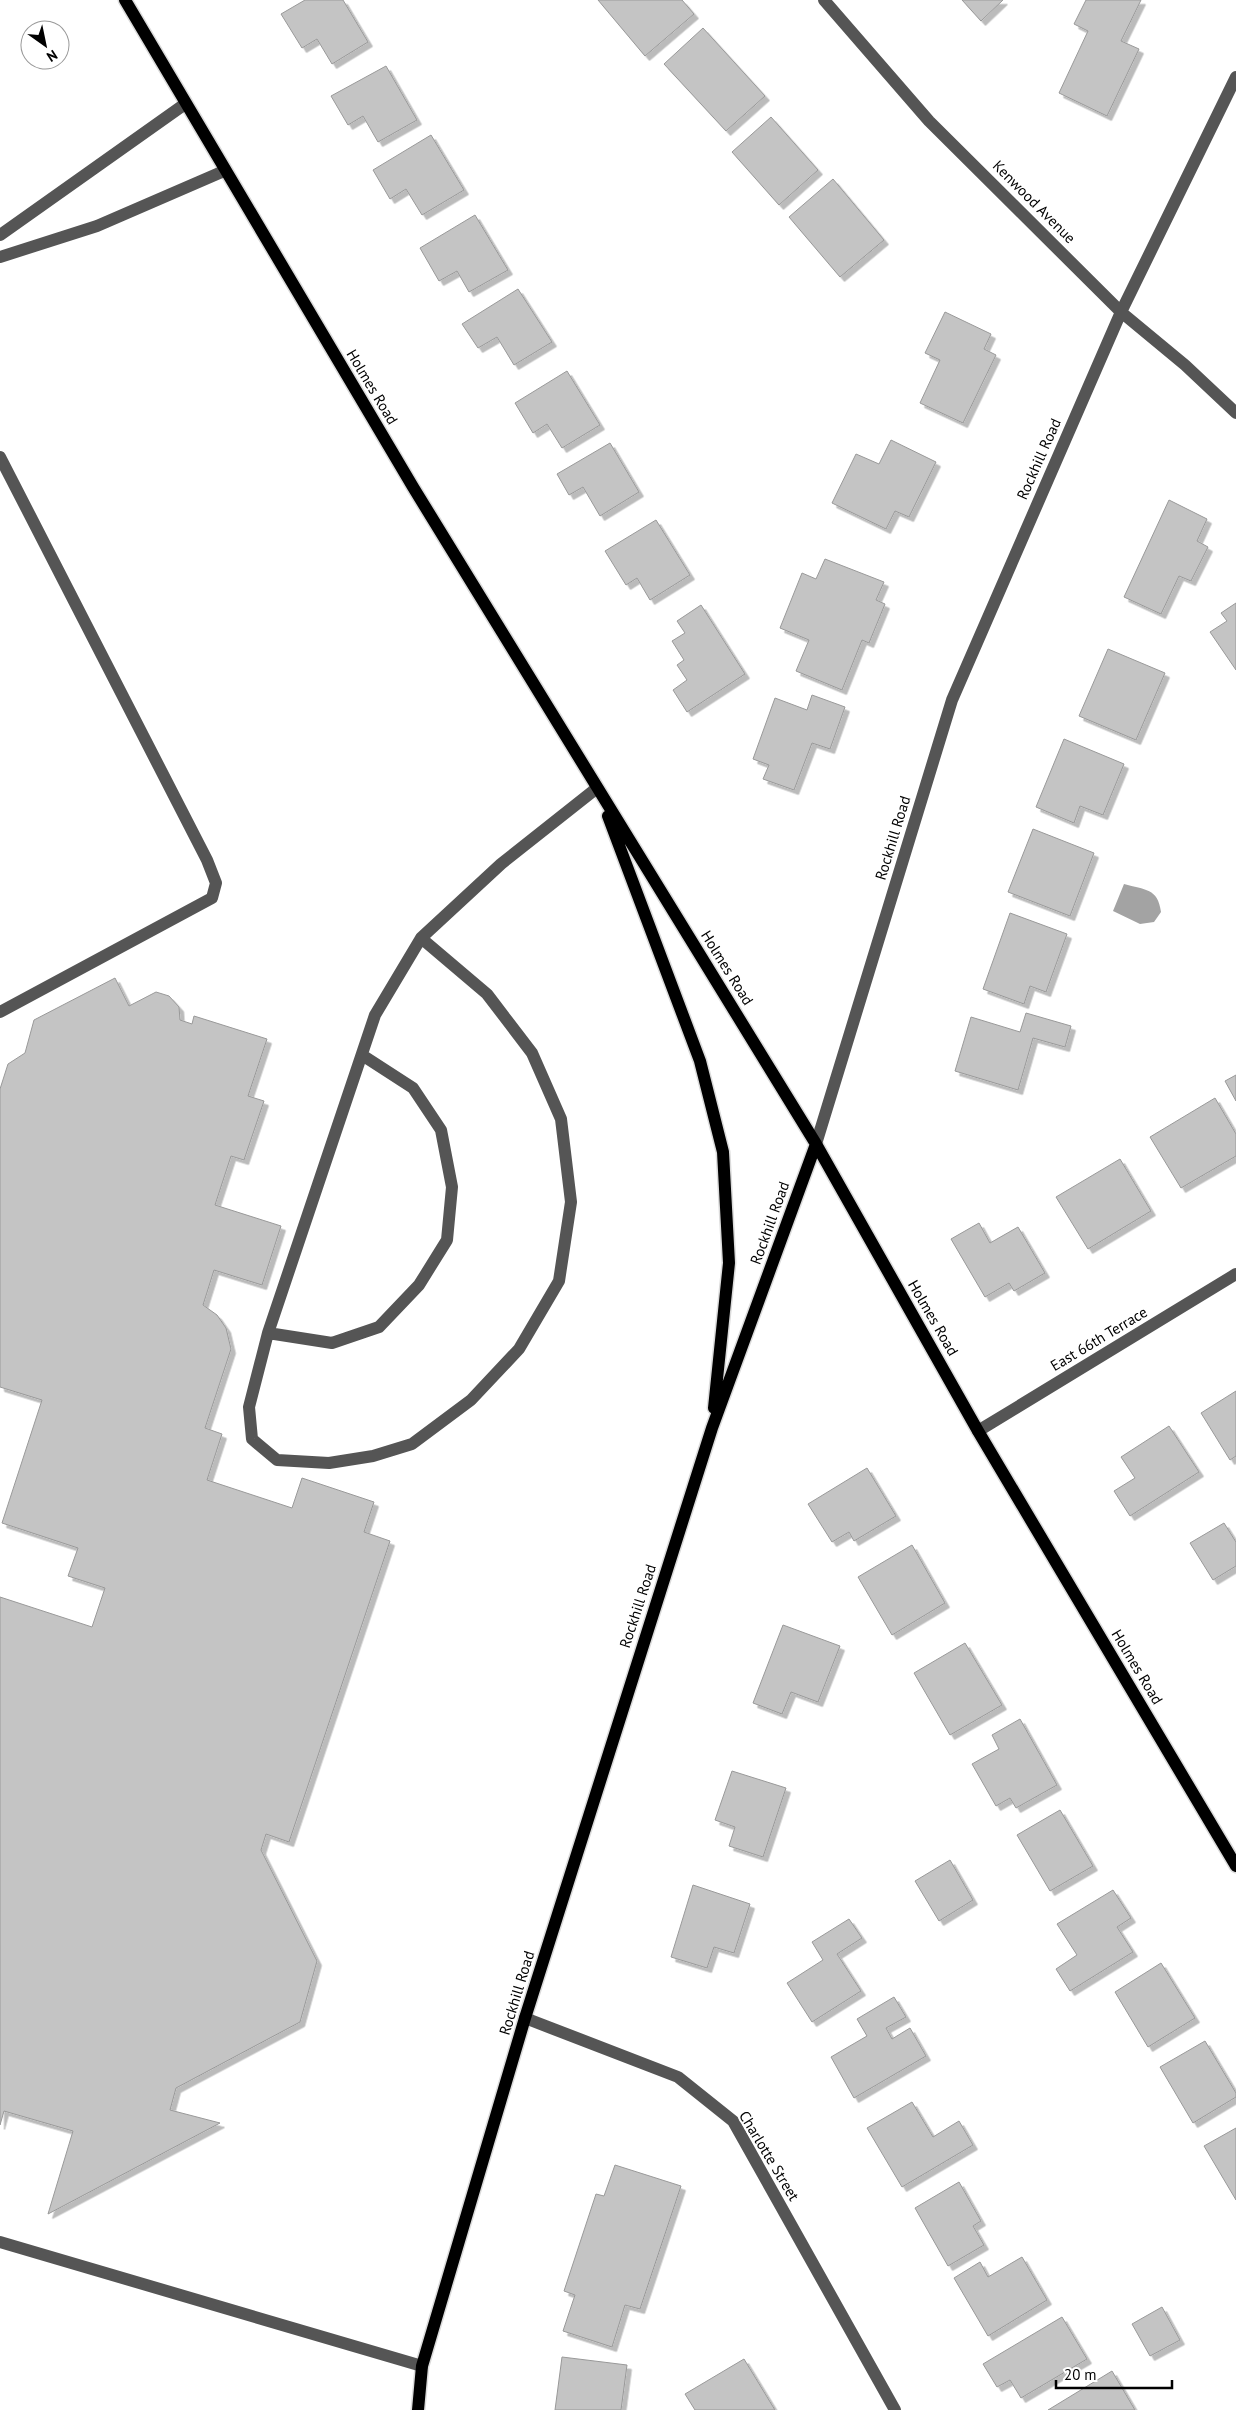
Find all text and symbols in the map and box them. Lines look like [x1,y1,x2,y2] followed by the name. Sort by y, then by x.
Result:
[20,20,70,70] north arrow
[43,46,61,66] text: N
[989,156,1080,247] street label: Kenwood Avenue
[343,346,402,428] street label: Holmes Road
[1012,415,1065,502] street label: Rockhill Road
[871,793,914,882] street label: Rockhill Road
[697,927,758,1009] street label: Holmes Road
[746,1179,793,1267] street label: Rockhill Road
[904,1276,963,1359] street label: Holmes Road
[1047,1302,1151,1375] street label: East 66th Terrace
[615,1562,660,1650] street label: Rockhill Road
[1108,1626,1167,1708] street label: Holmes Road
[495,1948,538,2037] street label: Rockhill Road
[735,2107,804,2204] street label: Charlotte Street
[1056,2358,1172,2390] scale bar
[1064,2365,1097,2384] text: 20 m

